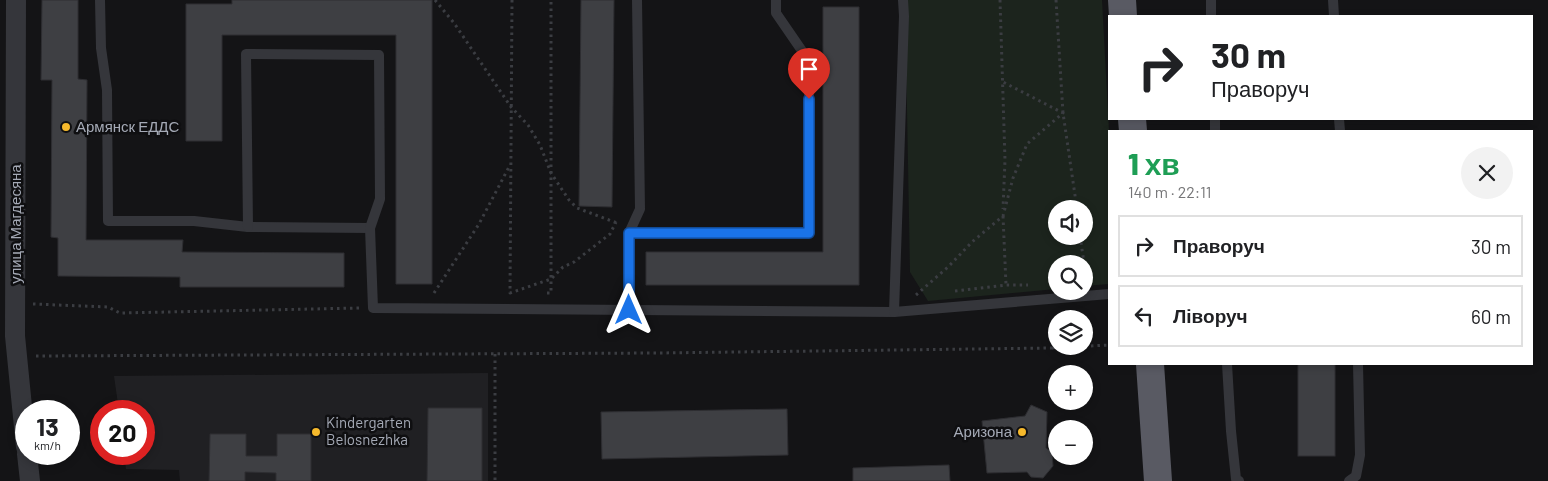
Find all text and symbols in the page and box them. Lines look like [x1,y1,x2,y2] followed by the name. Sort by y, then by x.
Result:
[1211,33,1286,75] text: 30 m
[1128,35,1193,100] icon: right
[788,48,830,99] pin
[795,55,823,83] icon: arrive
[1211,75,1309,101] text: Праворуч
[76,117,179,135] place label: Армянск ЕДДС
[60,121,72,133] marker: Армянск ЕДДС
[1128,145,1180,181] text: 1 хв
[1461,147,1513,199] button: close
[6,164,24,284] street label: улица Магдесяна
[1128,182,1211,201] text: 140 m · 22:11
[1048,200,1093,465] map controls
[1048,200,1093,245] button: sound
[1130,232,1158,260] icon: right
[1173,234,1265,257] text: Праворуч
[1471,235,1511,258] text: 30 m
[1048,255,1093,300] button: search
[602,283,654,335] position arrow
[1130,302,1158,330] icon: left
[1173,304,1248,327] text: Ліворуч
[1471,305,1511,328] text: 60 m
[1048,310,1093,355] button: layers
[1048,365,1093,410] button: +
[90,400,155,465] speed limit sign: 20
[36,411,59,441] text: 13
[326,413,411,448] place label: Kindergarten Belosnezhka
[1048,420,1093,465] button: −
[954,422,1013,440] place label: Аризона
[310,426,322,438] marker: Kindergarten Belosnezhka
[1016,426,1028,438] marker: Аризона
[34,438,61,452] text: km/h

